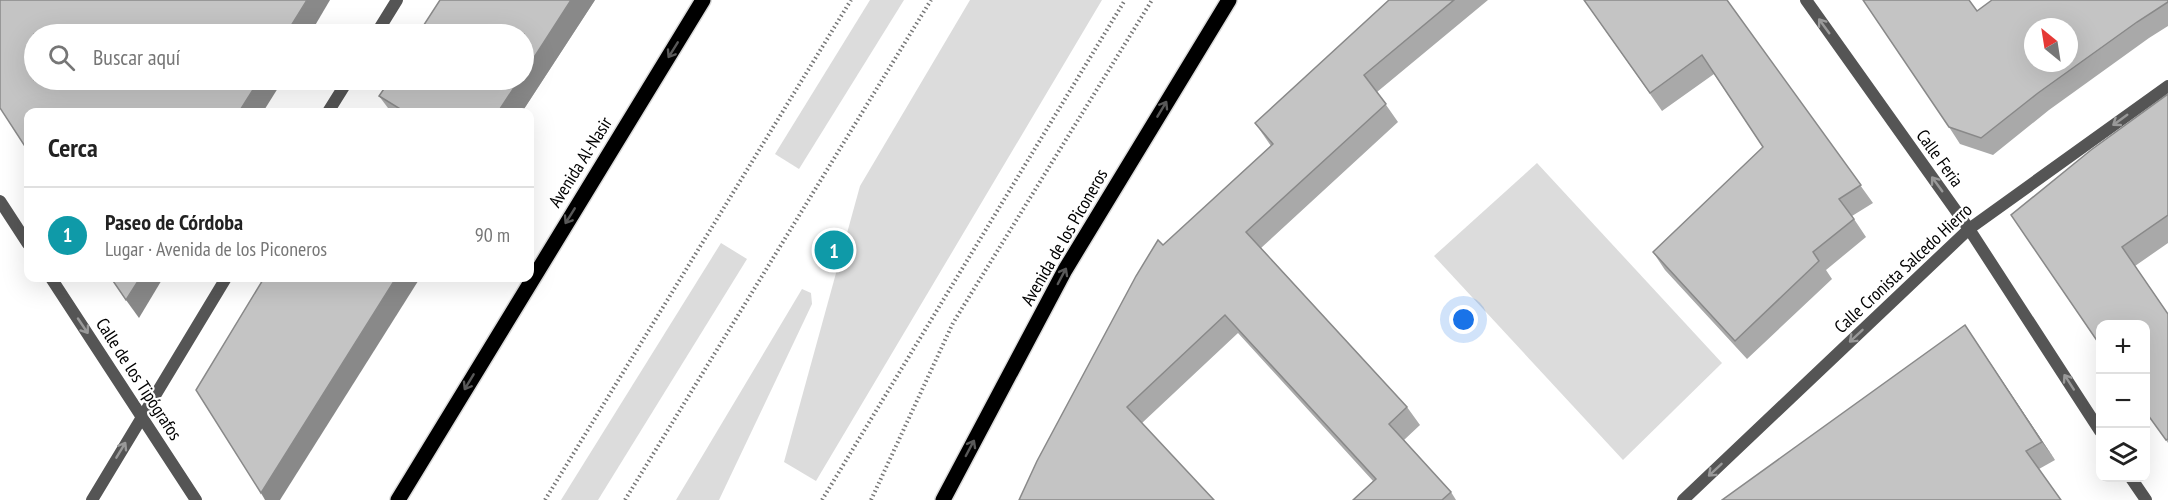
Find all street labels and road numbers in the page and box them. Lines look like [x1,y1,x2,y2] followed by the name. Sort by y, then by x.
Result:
[543,112,617,211] street label: Avenida Al-Nasir
[1911,125,1969,191] street label: Calle Feria
[1016,165,1112,309] street label: Avenida de los Piconeros
[1829,198,1977,338] street label: Calle Cronista Salcedo Hierro
[91,314,187,444] street label: Calle de los Tipógrafos

